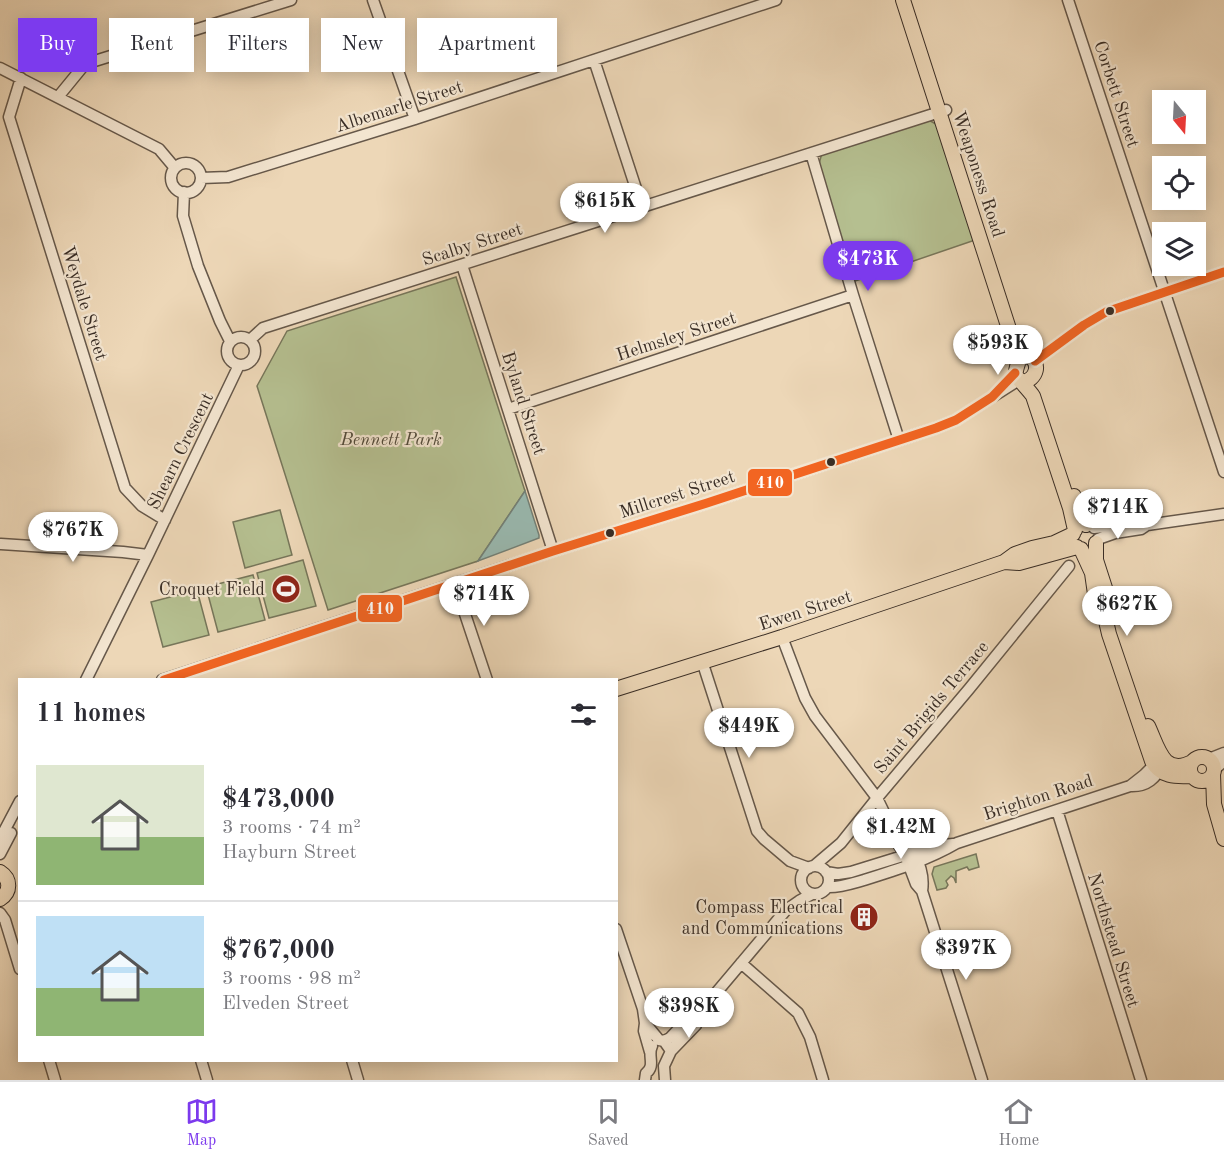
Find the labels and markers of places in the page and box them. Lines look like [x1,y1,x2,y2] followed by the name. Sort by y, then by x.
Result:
[563,183,647,234] pin: $615K
[826,241,910,292] pin: $473K
[1104,305,1116,317] unlabelled marker
[956,325,1040,376] pin: $593K
[825,456,837,468] unlabelled marker
[1076,489,1160,540] pin: $714K
[31,512,115,563] pin: $767K
[604,527,616,539] unlabelled marker
[270,573,302,605] sports icon: Croquet Field
[442,576,526,627] pin: $714K
[159,581,265,599] place label: Croquet Field
[1085,586,1169,637] pin: $627K
[707,708,791,759] pin: $449K
[852,809,950,860] pin: $1.42M
[682,899,843,938] place label: Compass Electrical and Communications
[848,901,880,933] building icon: Compass Electrical and Communications
[924,930,1008,981] pin: $397K
[647,988,731,1039] pin: $398K

